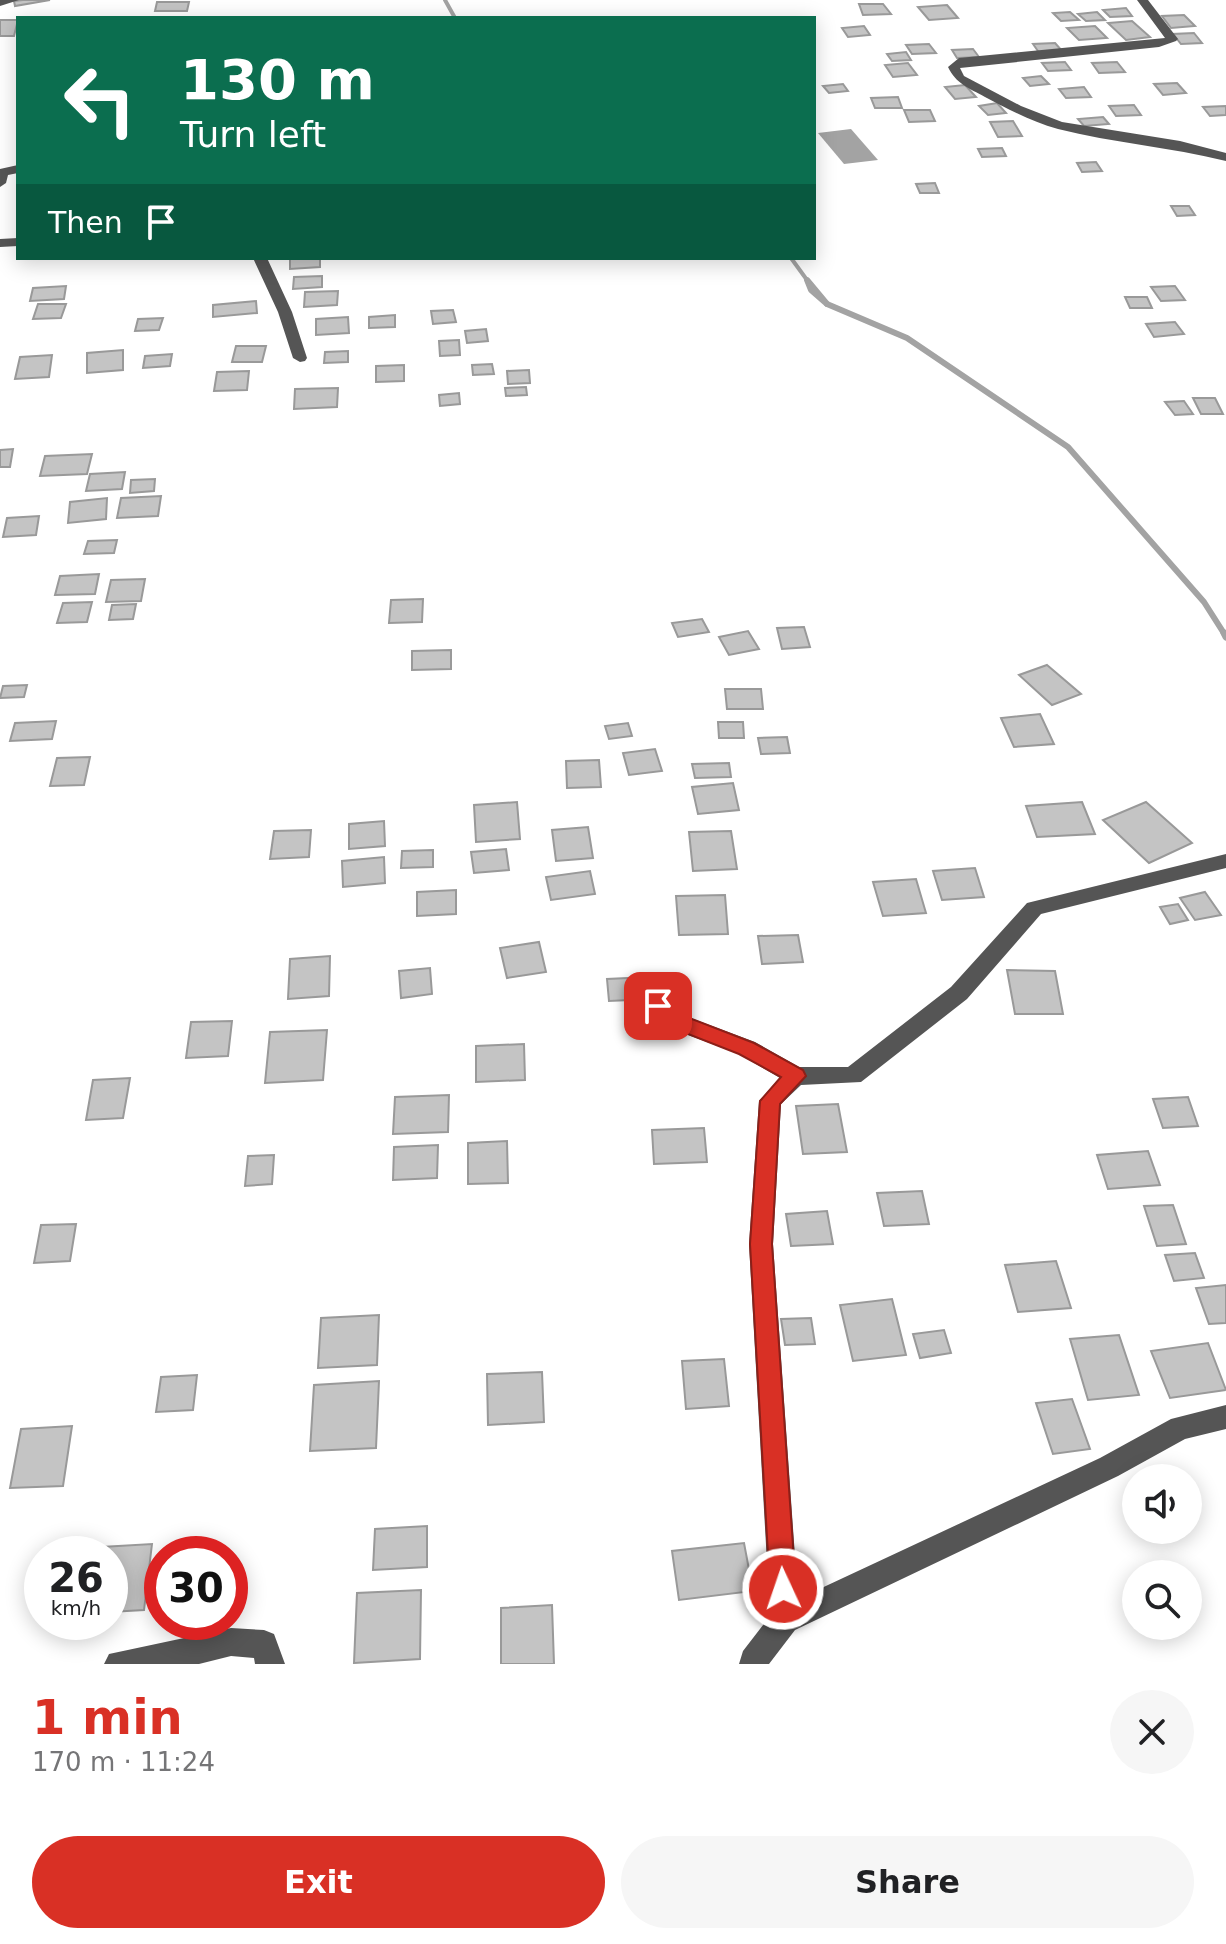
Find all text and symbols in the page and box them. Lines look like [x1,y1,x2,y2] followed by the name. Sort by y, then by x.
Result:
[180,47,375,112] text: 130 m
[48,48,152,152] icon: left
[180,114,326,155] text: Turn left
[139,200,183,244] icon: arrive
[48,205,123,240] text: Then
[624,972,692,1040] pin
[636,984,680,1028] icon: arrive
[1122,1464,1202,1640] map controls
[1122,1464,1202,1544] button: sound
[144,1536,248,1640] speed limit sign: 30
[741,1547,825,1631] position arrow
[48,1555,104,1601] text: 26
[1122,1560,1202,1640] button: search
[51,1596,101,1620] text: km/h
[32,1689,183,1745] text: 1 min
[1110,1690,1194,1774] button: close
[32,1747,215,1777] text: 170 m · 11:24
[32,1836,605,1928] button: Exit
[621,1836,1194,1928] button: Share

